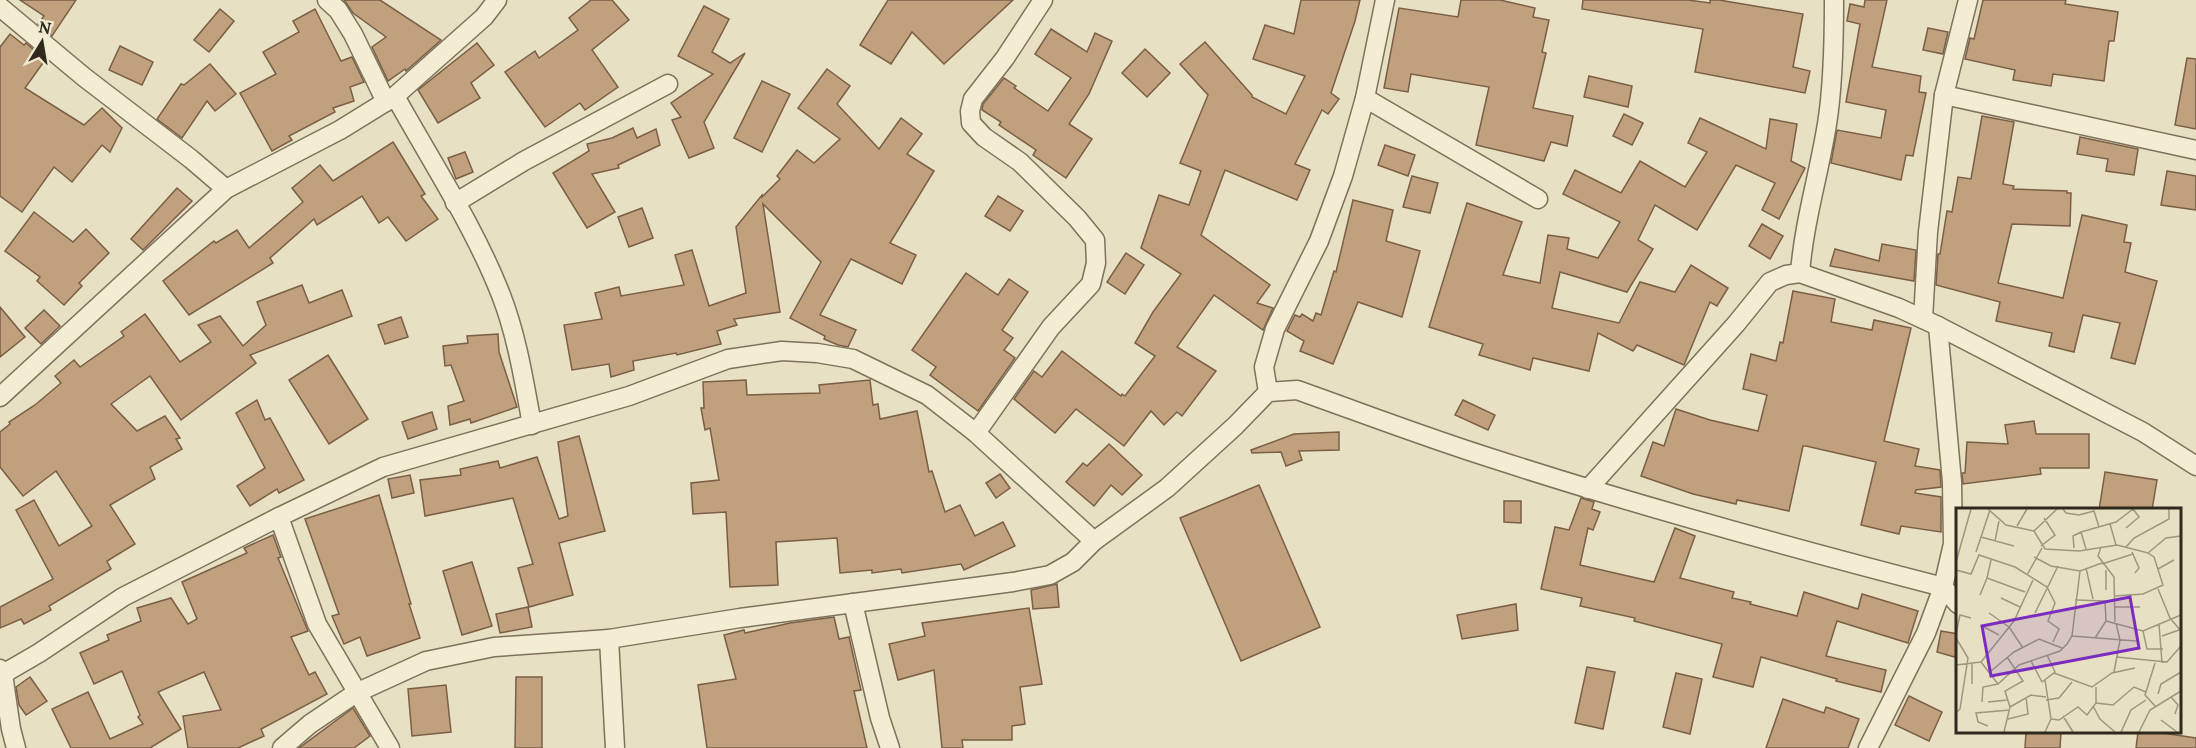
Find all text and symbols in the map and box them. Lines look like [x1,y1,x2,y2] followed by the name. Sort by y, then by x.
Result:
[12,12,72,72] north arrow
[37,16,53,38] text: N
[1956,508,2181,733] inset map

